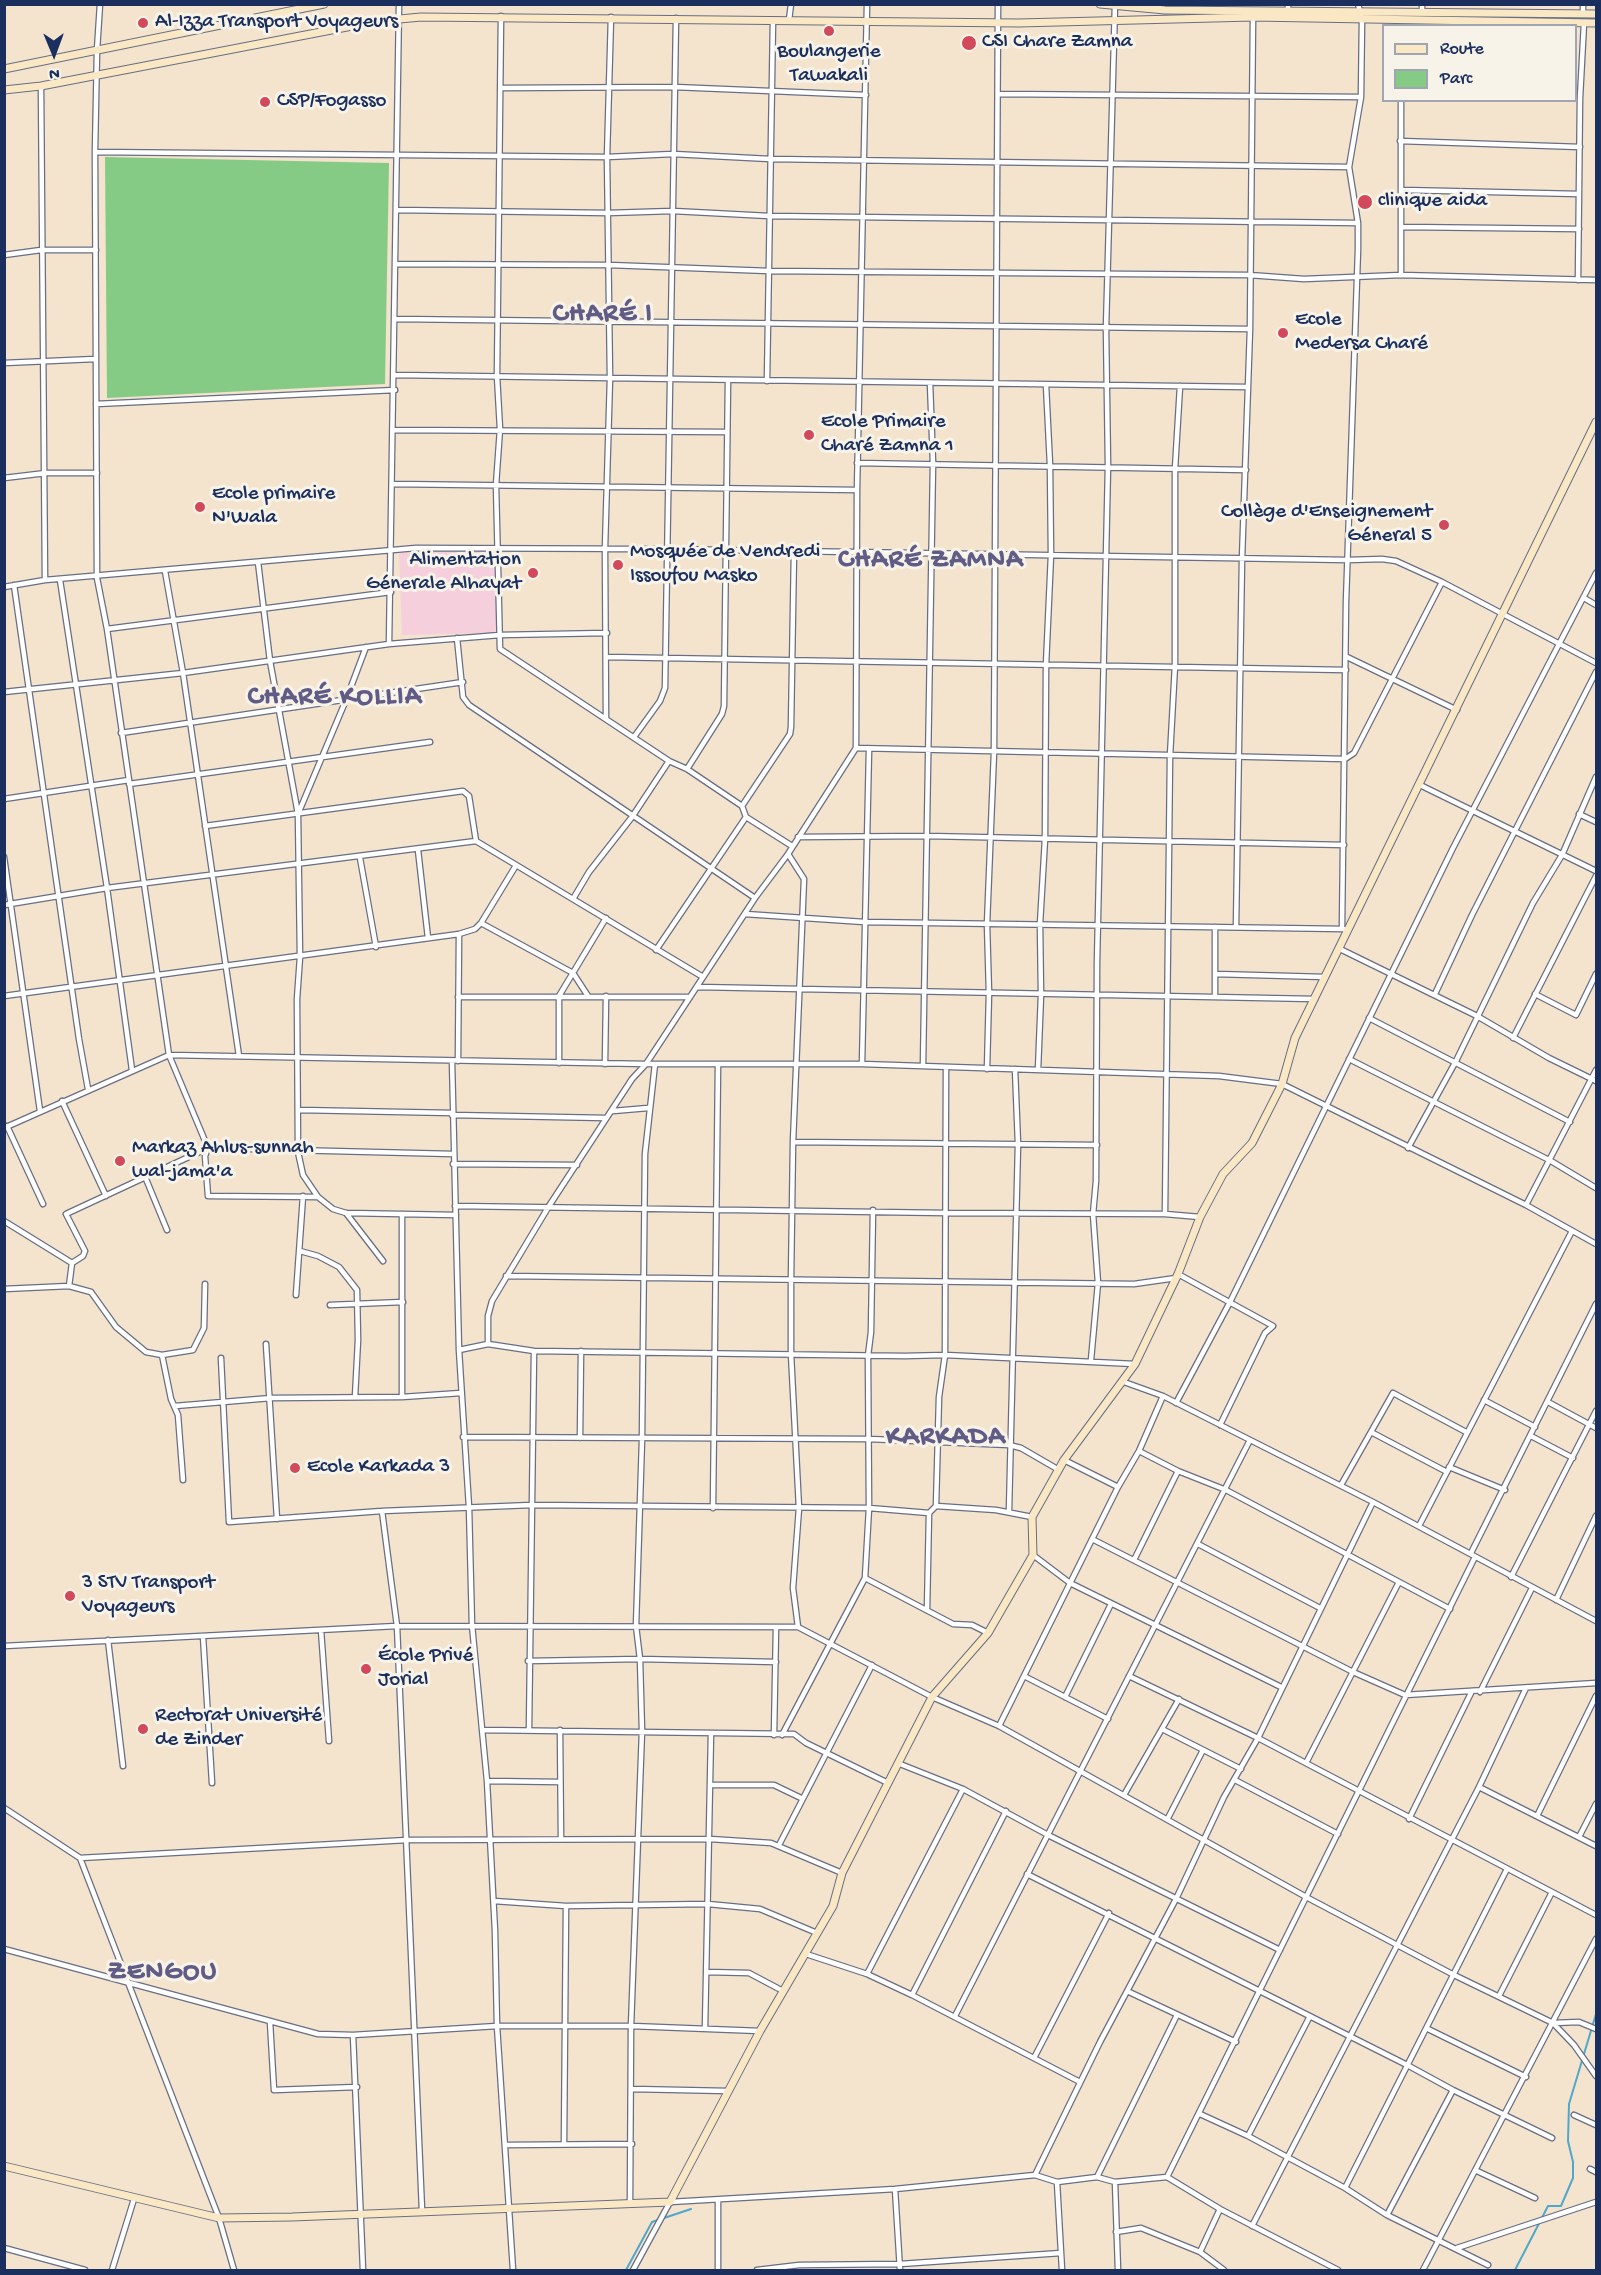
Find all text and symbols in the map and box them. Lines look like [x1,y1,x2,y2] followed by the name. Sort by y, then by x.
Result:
[155,10,398,36] place label: Al-Izza Transport Voyageurs
[136,16,150,30] marker: Al-Izza Transport Voyageurs
[24,24,84,84] north arrow
[822,24,836,38] marker: Boulangerie Tawakali
[1382,24,1577,102] legend
[982,30,1132,56] place label: CSI Chare Zamna
[960,34,978,52] marker: CSI Chare Zamna
[1440,39,1484,60] text: Route
[777,40,881,90] place label: Boulangerie Tawakali
[49,63,60,82] text: N
[1440,69,1472,90] text: Parc
[277,89,386,115] place label: CSP/Fogasso
[258,95,272,109] marker: CSP/Fogasso
[1378,189,1487,215] place label: clinique aida
[1356,193,1374,211] marker: clinique aida
[553,300,653,332] district label: CHARÉ I
[1295,308,1428,358] place label: Ecole Medersa Charé
[1276,326,1290,340] marker: Ecole Medersa Charé
[821,410,954,460] place label: Ecole Primaire Charé Zamna 1
[802,428,816,442] marker: Ecole Primaire Charé Zamna 1
[212,482,335,532] place label: Ecole primaire N'Wala
[193,500,207,514] marker: Ecole primaire N'Wala
[1221,500,1432,550] place label: Collège d'Enseignement Géneral 5
[1437,518,1451,532] marker: Collège d'Enseignement Géneral 5
[630,540,820,590] place label: Mosquée de Vendredi Issoufou Masko
[838,546,1024,578] district label: CHARÉ ZAMNA
[366,548,521,598] place label: Alimentation Génerale Alhayat
[611,558,625,572] marker: Mosquée de Vendredi Issoufou Masko
[526,566,540,580] marker: Alimentation Génerale Alhayat
[248,683,422,715] district label: CHARÉ KOLLIA
[132,1136,314,1186] place label: Markaz Ahlus-sunnah wal-jama'a
[113,1154,127,1168] marker: Markaz Ahlus-sunnah wal-jama'a
[886,1423,1006,1455] district label: KARKADA
[307,1455,450,1481] place label: Ecole Karkada 3
[288,1461,302,1475] marker: Ecole Karkada 3
[82,1571,214,1621] place label: 3 STV Transport Voyageurs
[63,1589,77,1603] marker: 3 STV Transport Voyageurs
[378,1644,473,1694] place label: École Privé Jorial
[359,1662,373,1676] marker: École Privé Jorial
[155,1704,322,1754] place label: Rectorat Université de Zinder
[136,1722,150,1736] marker: Rectorat Université de Zinder
[108,1958,218,1990] district label: ZENGOU

